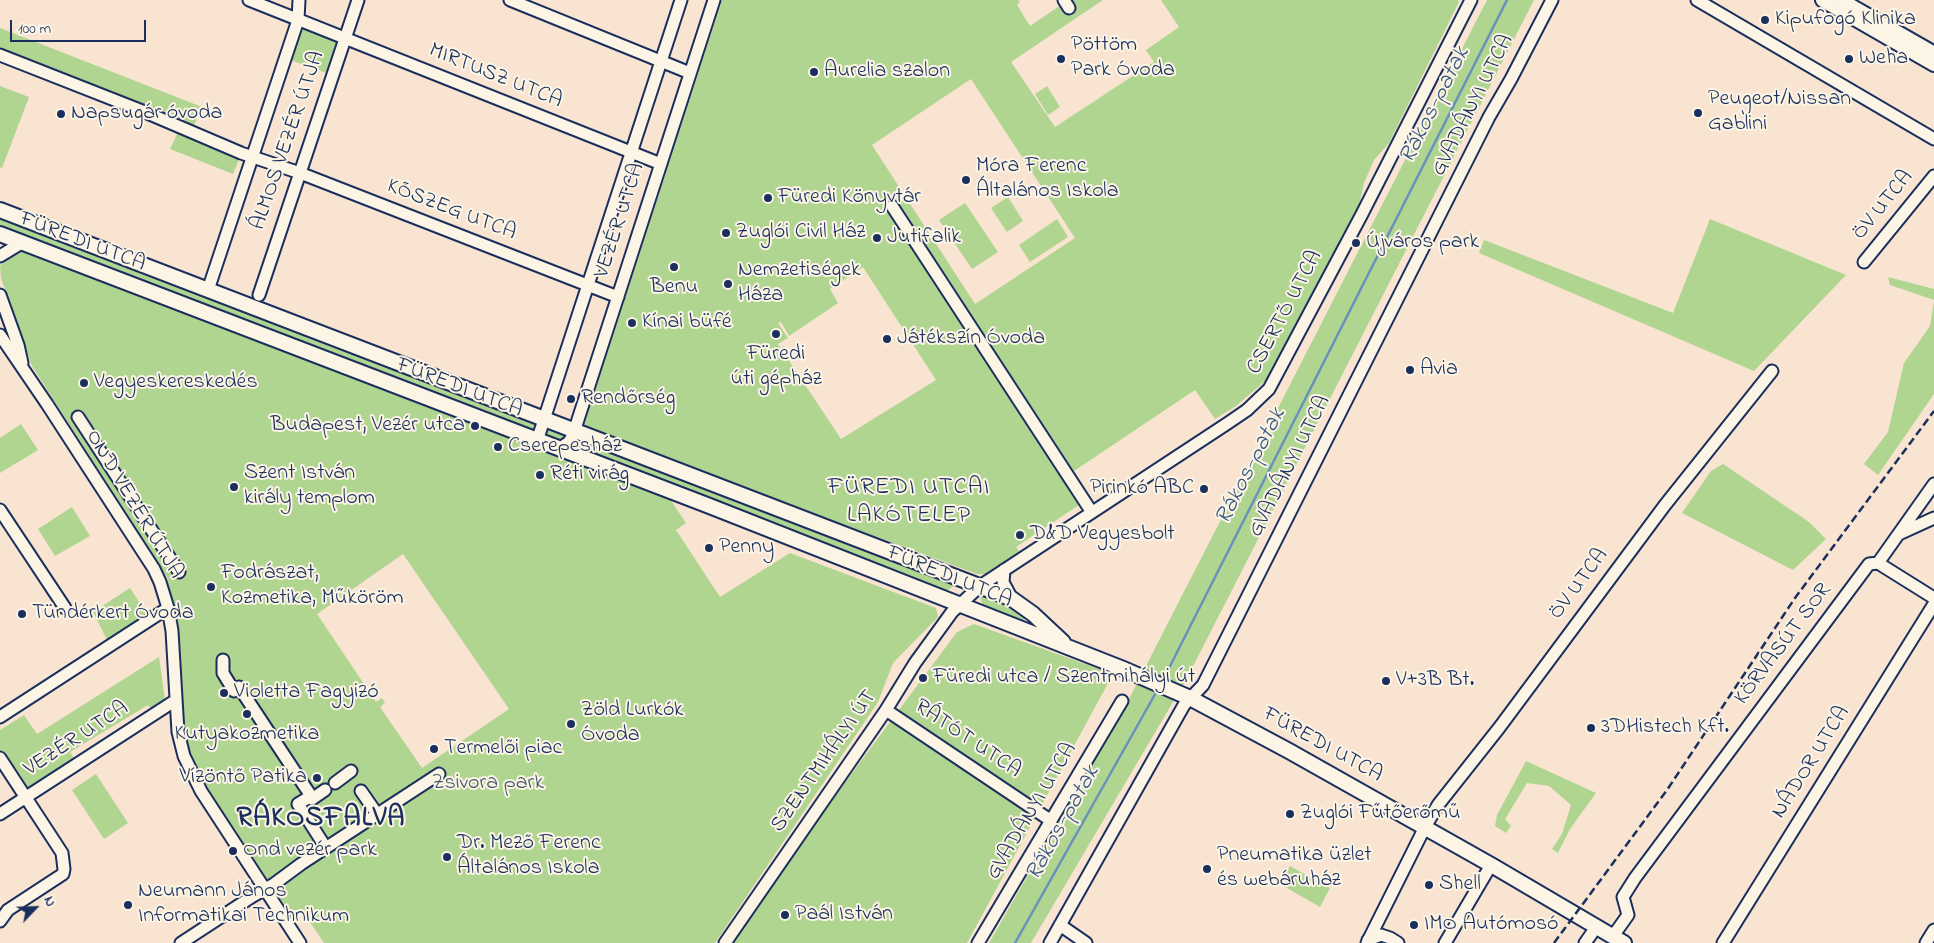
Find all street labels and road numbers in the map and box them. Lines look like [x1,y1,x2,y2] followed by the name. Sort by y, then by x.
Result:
[1427,31,1521,181] street label: GVADÁNYI UTCA
[424,38,566,116] street label: MIRTUSZ UTCA
[246,48,332,234] street label: ÁLMOS VEZÉR ÚTJA
[590,160,652,282] street label: VEZÉR UTCA
[1848,166,1920,246] street label: ÖV UTCA
[383,174,519,248] street label: KŐSZEG UTCA
[15,207,149,279] street label: FÜREDI UTCA
[1242,247,1330,379] street label: CSERTŐ UTCA
[392,353,526,425] street label: FÜREDI UTCA
[1244,392,1338,542] street label: GVADÁNYI UTCA
[78,426,188,584] street label: OND VEZÉR ÚTJA
[883,541,1015,615] street label: FÜREDI UTCA
[1545,544,1615,626] street label: ÖV UTCA
[1730,579,1838,711] street label: KÖRVASÚT SOR
[766,686,884,838] street label: SZENTMIHÁLYI ÚT
[909,695,1025,785] street label: RÁTÓT UTCA
[20,696,134,784] street label: VEZÉR UTCA
[1258,702,1386,790] street label: FÜREDI UTCA
[1767,702,1857,824] street label: NÁDOR UTCA
[982,739,1084,885] street label: GVADÁNYI UTCA

